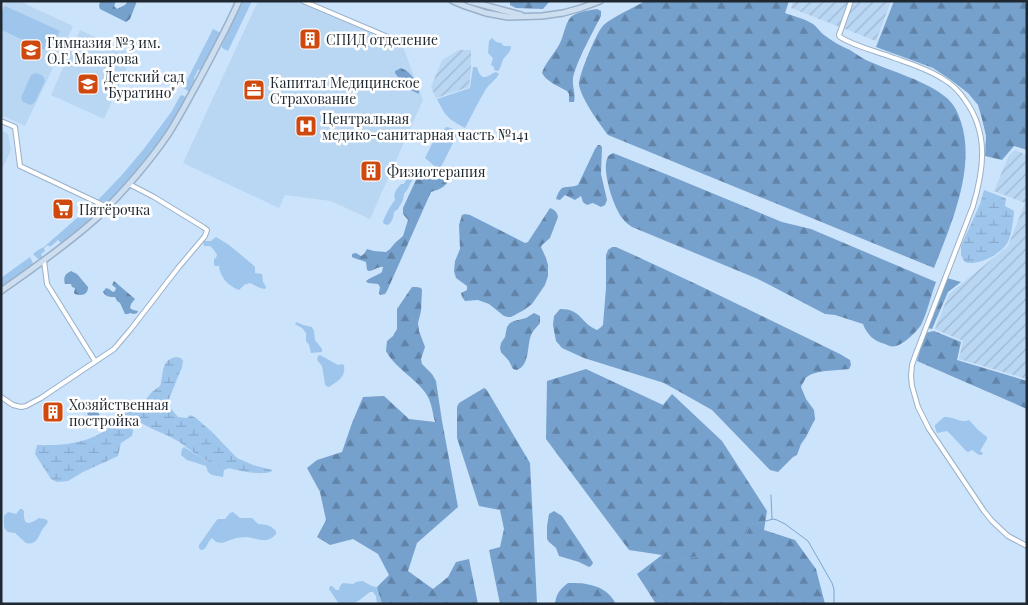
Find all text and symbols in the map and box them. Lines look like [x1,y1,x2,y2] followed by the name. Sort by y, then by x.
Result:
[298,27,322,51] building icon: СПИД отделение
[326,30,438,49] place label: СПИД отделение
[47,33,160,68] place label: Гимназия №3 им. О.Г. Макарова
[19,38,43,62] school or university icon: Гимназия №3 им. О.Г. Макарова
[104,67,185,102] place label: Детский сад "Буратино"
[76,72,100,96] school or university icon: Детский сад "Буратино"
[270,73,420,108] place label: Капитал Медицинское Страхование
[242,78,266,102] office icon: Капитал Медицинское Страхование
[322,109,529,144] place label: Центральная медико-санитарная часть №141
[294,114,318,138] hospital icon: Центральная медико-санитарная часть №141
[359,159,383,183] building icon: Физиотерапия
[387,162,486,181] place label: Физиотерапия
[51,197,75,221] supermarket icon: Пятёрочка
[79,200,150,219] place label: Пятёрочка
[69,395,169,430] place label: Хозяйственная постройка
[41,400,65,424] building icon: Хозяйственная постройка

